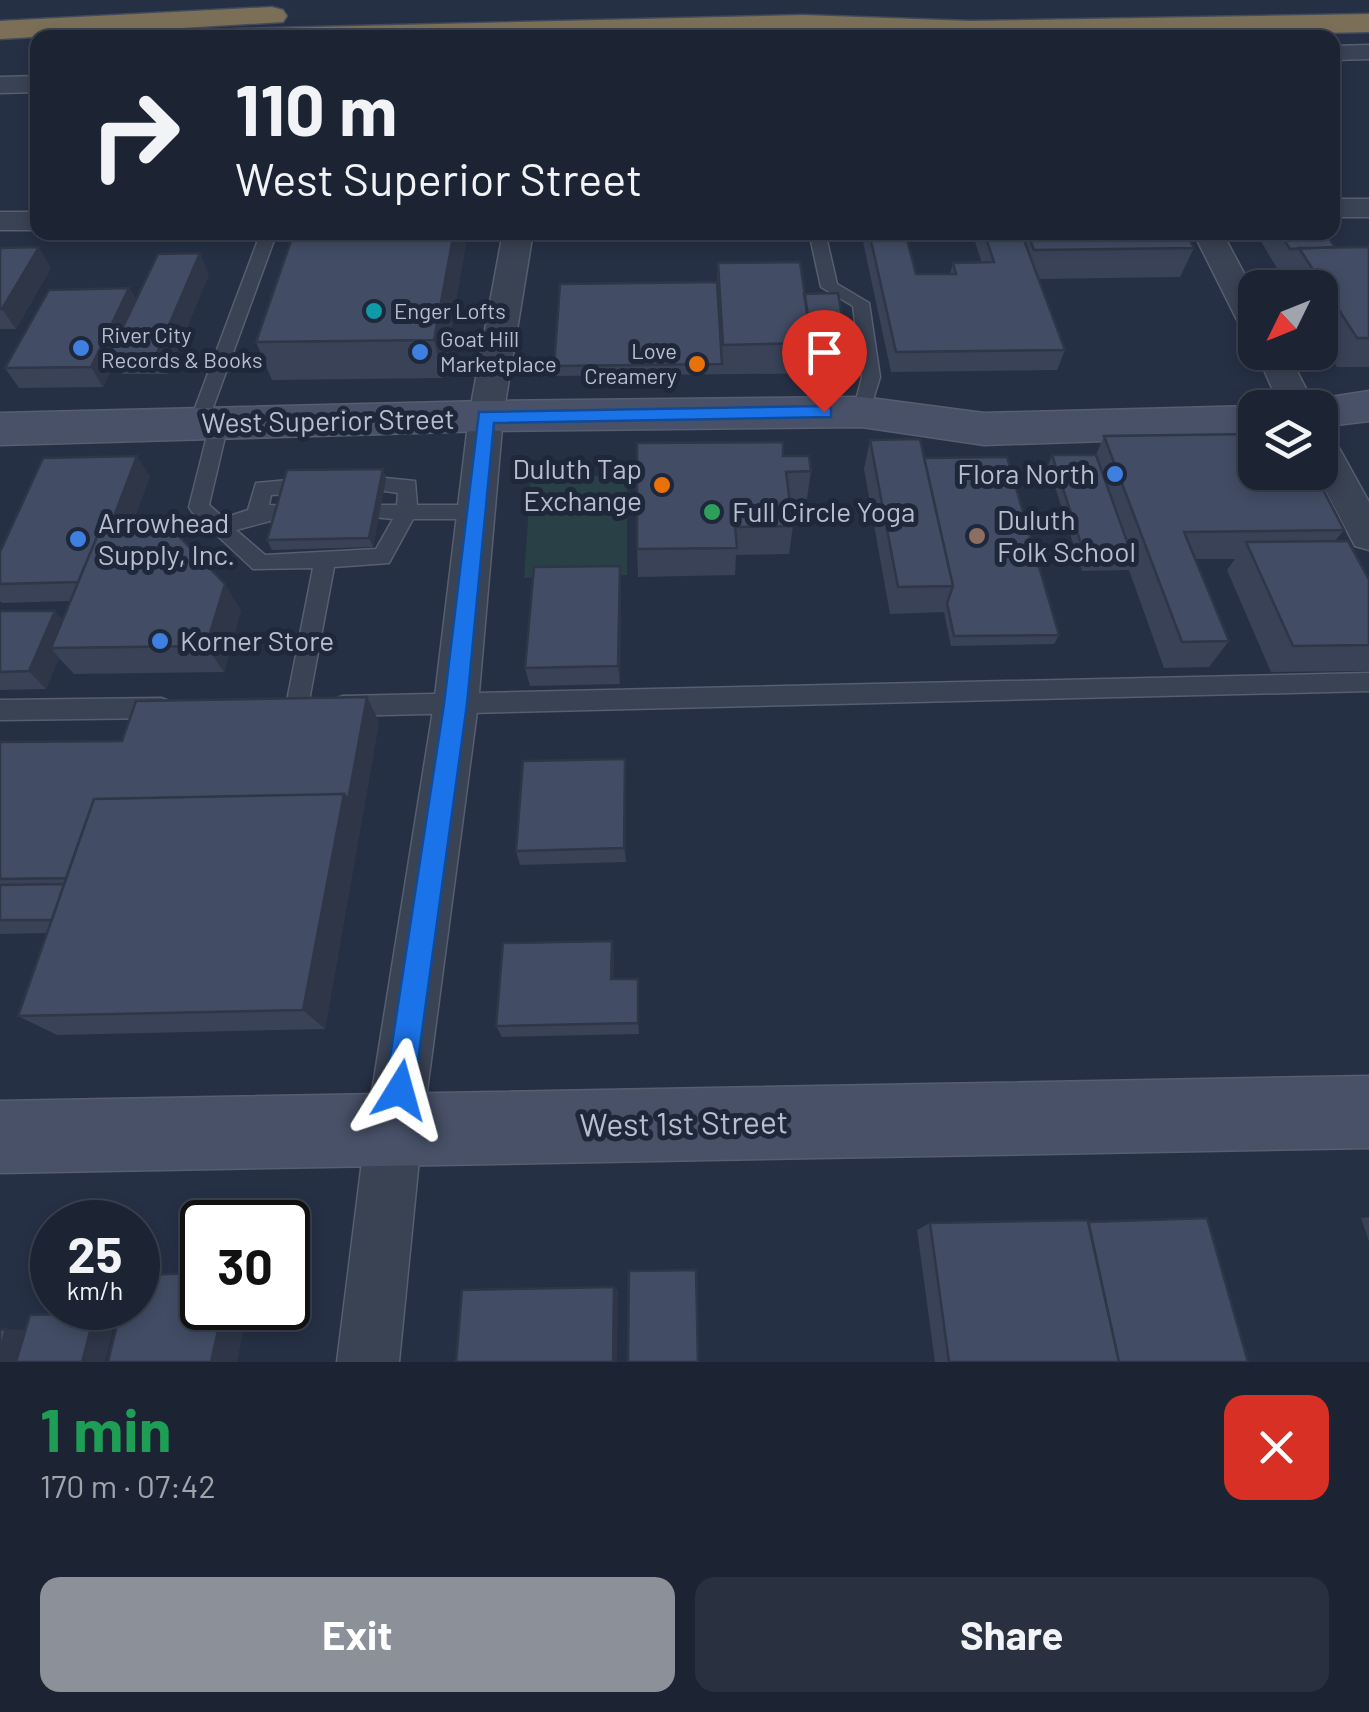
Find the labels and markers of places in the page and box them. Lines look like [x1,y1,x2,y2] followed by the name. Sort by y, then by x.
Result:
[394,297,506,323] place label: Enger Lofts
[363,300,385,322] marker: Enger Lofts
[782,310,867,413] pin
[101,321,263,372] place label: River City Records & Books
[440,325,557,376] place label: Goat Hill Marketplace
[70,337,92,359] marker: River City Records & Books
[584,337,677,388] place label: Love Creamery
[409,341,431,363] marker: Goat Hill Marketplace
[686,353,708,375] marker: Love Creamery
[512,451,642,517] place label: Duluth Tap Exchange
[957,456,1095,490] place label: Flora North
[1104,463,1126,485] marker: Flora North
[651,474,673,496] marker: Duluth Tap Exchange
[732,494,915,528] place label: Full Circle Yoga
[701,501,723,523] marker: Full Circle Yoga
[997,502,1136,568] place label: Duluth Folk School
[98,505,235,571] place label: Arrowhead Supply, Inc.
[966,525,988,547] marker: Duluth Folk School
[67,528,89,550] marker: Arrowhead Supply, Inc.
[180,623,334,657] place label: Korner Store
[149,630,171,652] marker: Korner Store

